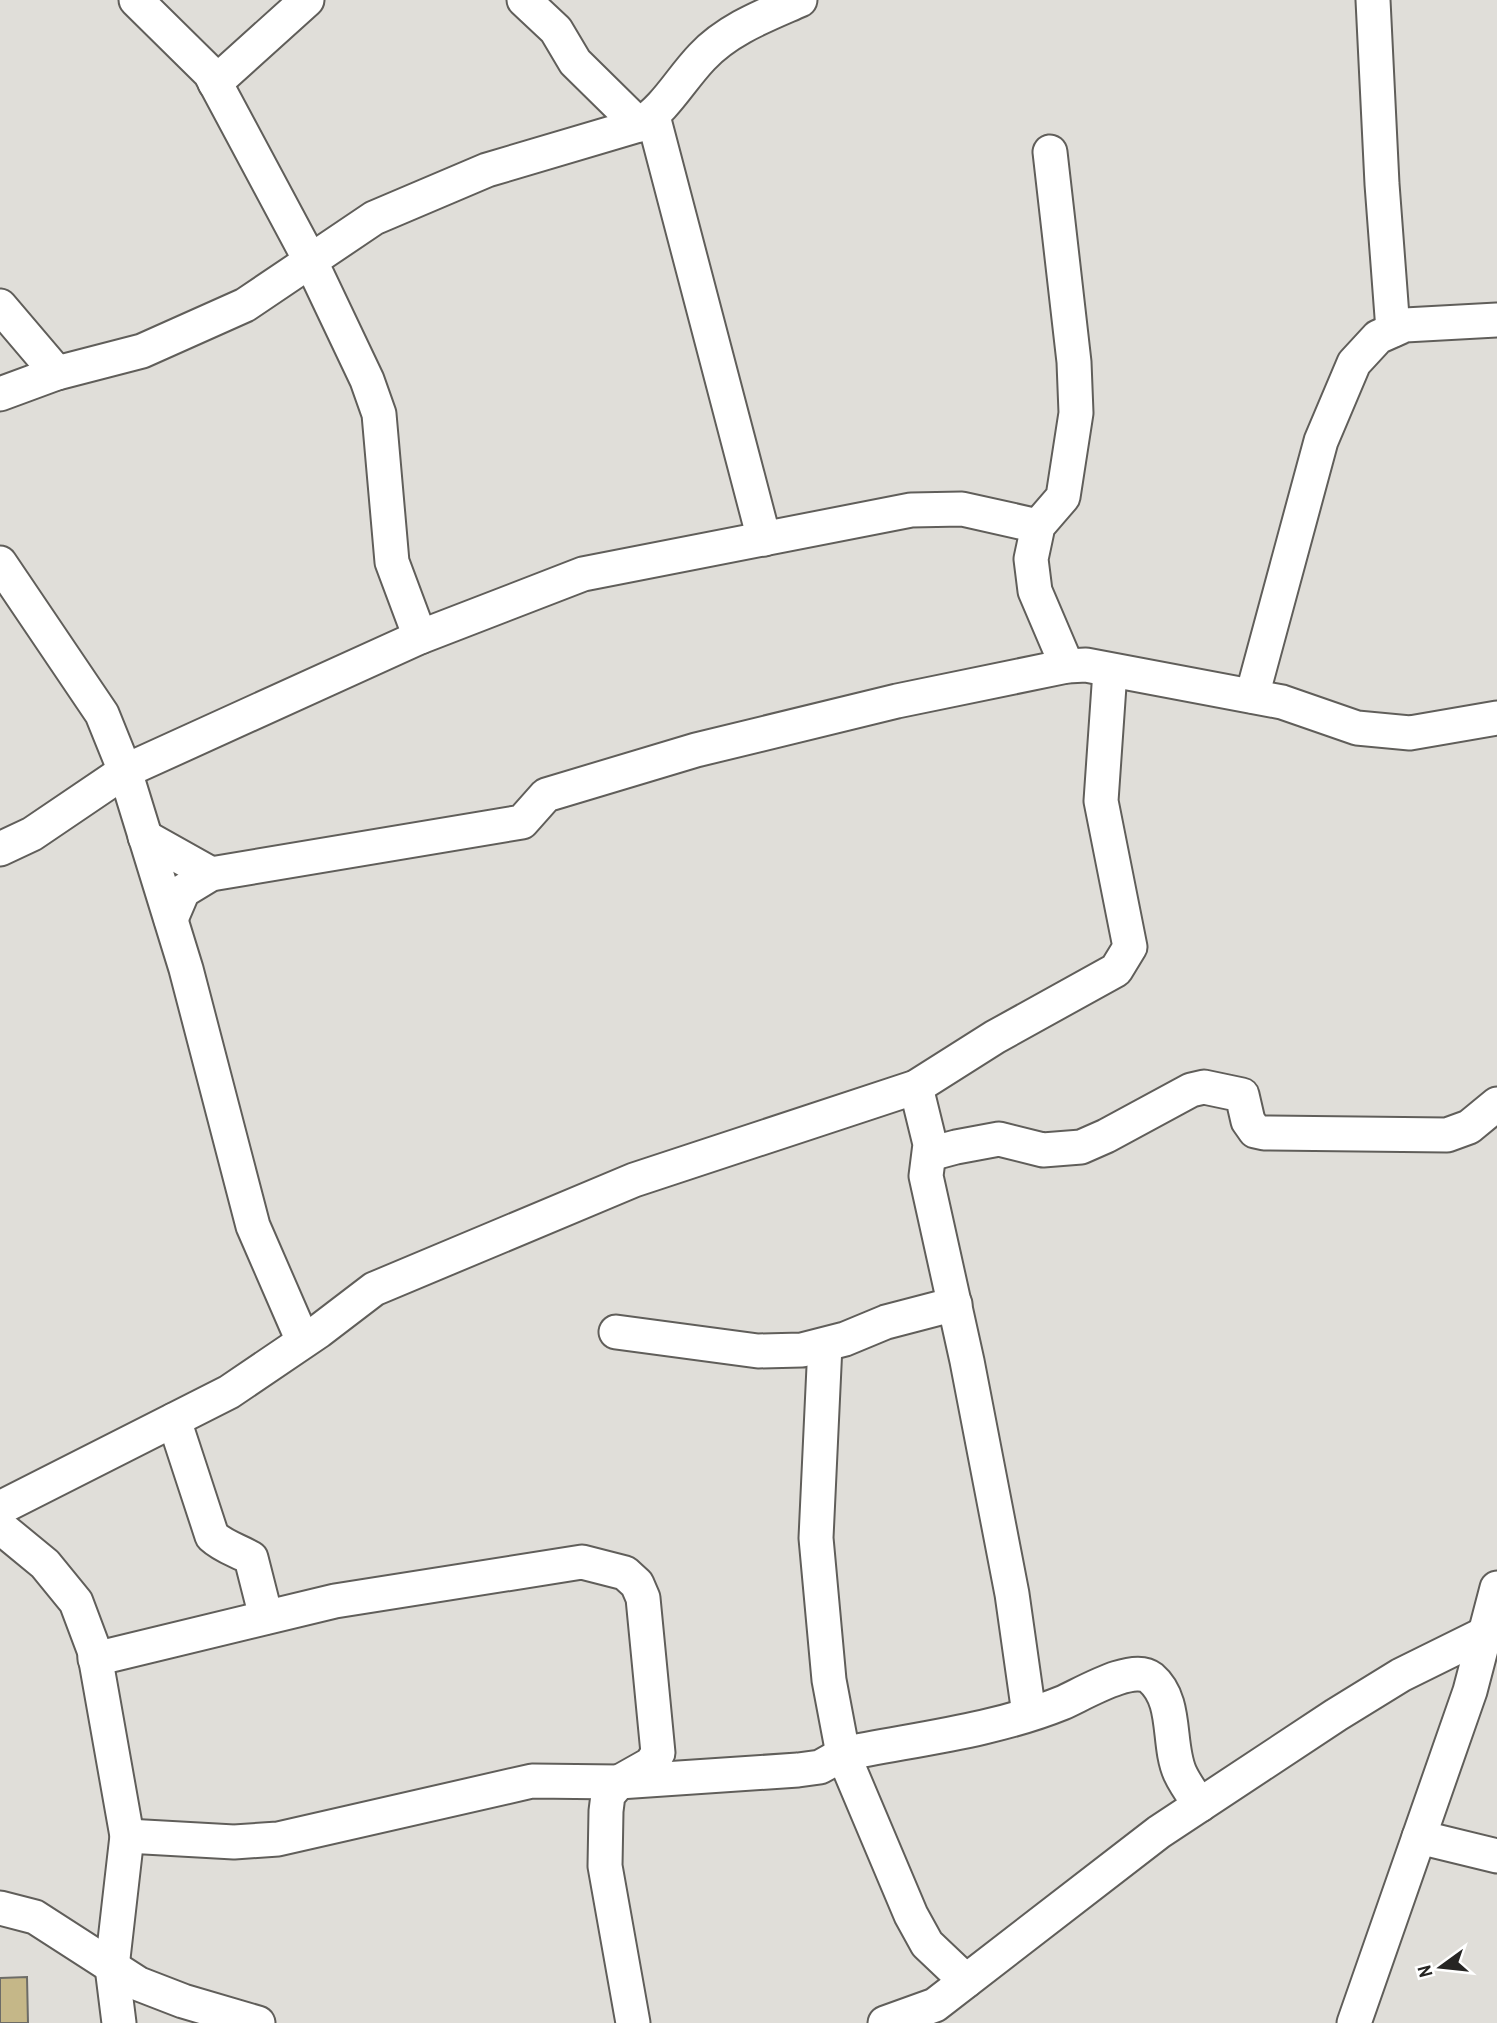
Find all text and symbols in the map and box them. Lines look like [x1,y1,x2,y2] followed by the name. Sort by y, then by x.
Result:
[1406,1932,1476,2002] north arrow
[1411,1963,1439,1980] text: N

